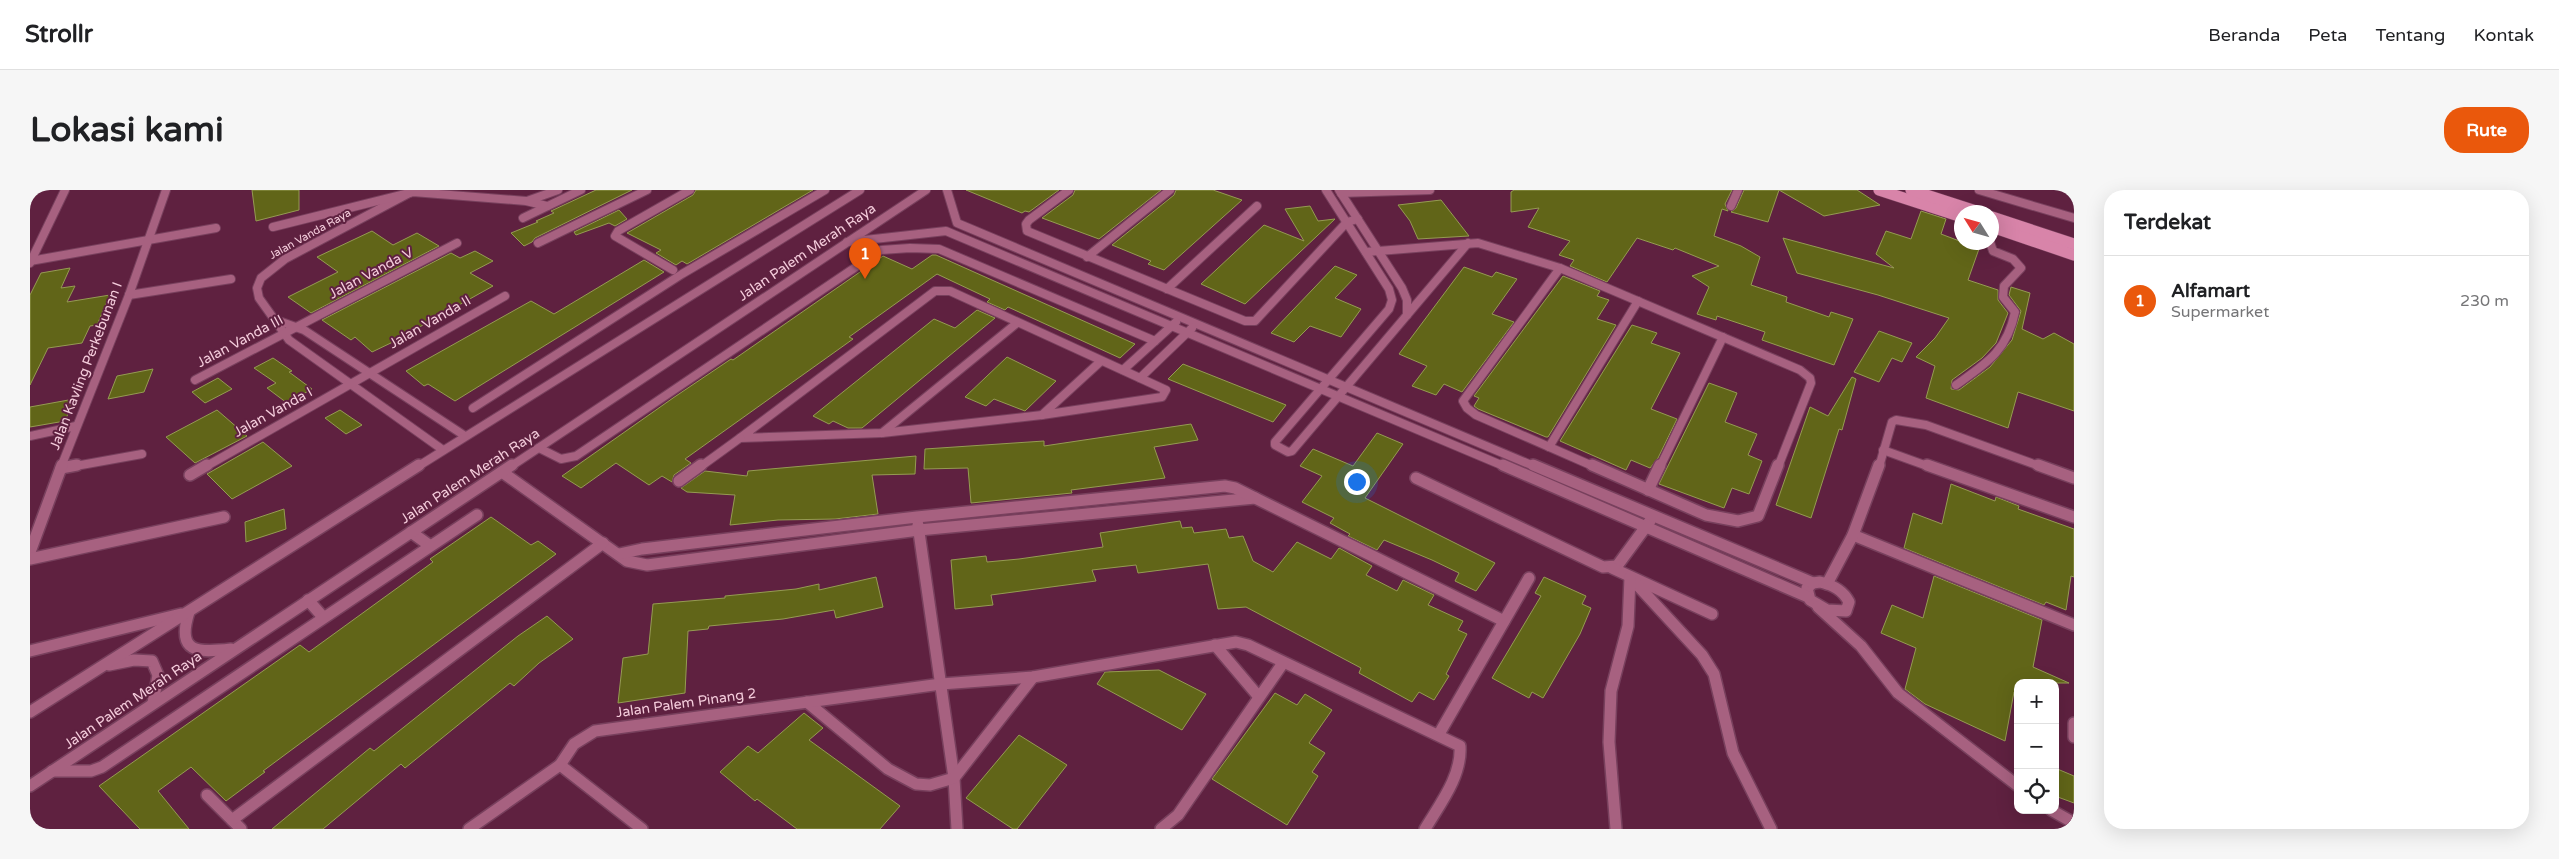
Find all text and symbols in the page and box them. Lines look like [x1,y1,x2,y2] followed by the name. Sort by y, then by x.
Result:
[25,20,93,49] text: Strollr
[2208,24,2280,46] text: Beranda
[2308,24,2347,46] text: Peta
[2375,24,2445,46] text: Tentang
[2473,24,2534,46] text: Kontak
[2444,107,2529,153] button: Rute
[30,109,224,151] text: Lokasi kami
[735,200,879,304] street label: Jalan Palem Merah Raya
[1954,205,1999,250] north arrow
[267,206,353,262] street label: Jalan Vanda Raya
[2124,210,2211,235] text: Terdekat
[849,238,881,279] pin: 1
[326,243,416,302] street label: Jalan Vanda V
[46,280,126,452] street label: Jalan Kavling Perkebunan I
[2171,280,2250,302] text: Alfamart
[2135,291,2145,311] text: 1
[2460,291,2509,311] text: 230 m
[386,292,474,352] street label: Jalan Vanda II
[2171,302,2269,322] text: Supermarket
[194,311,286,371] street label: Jalan Vanda III
[231,383,315,441] street label: Jalan Vanda I
[397,425,543,527] street label: Jalan Palem Merah Raya
[1344,469,1370,495] your location
[61,648,205,752] street label: Jalan Palem Merah Raya
[2014,679,2059,814] map controls
[2014,679,2059,724] button: +
[615,685,757,721] street label: Jalan Palem Pinang 2
[2014,724,2059,769] button: −
[2014,769,2059,814] button: locate

